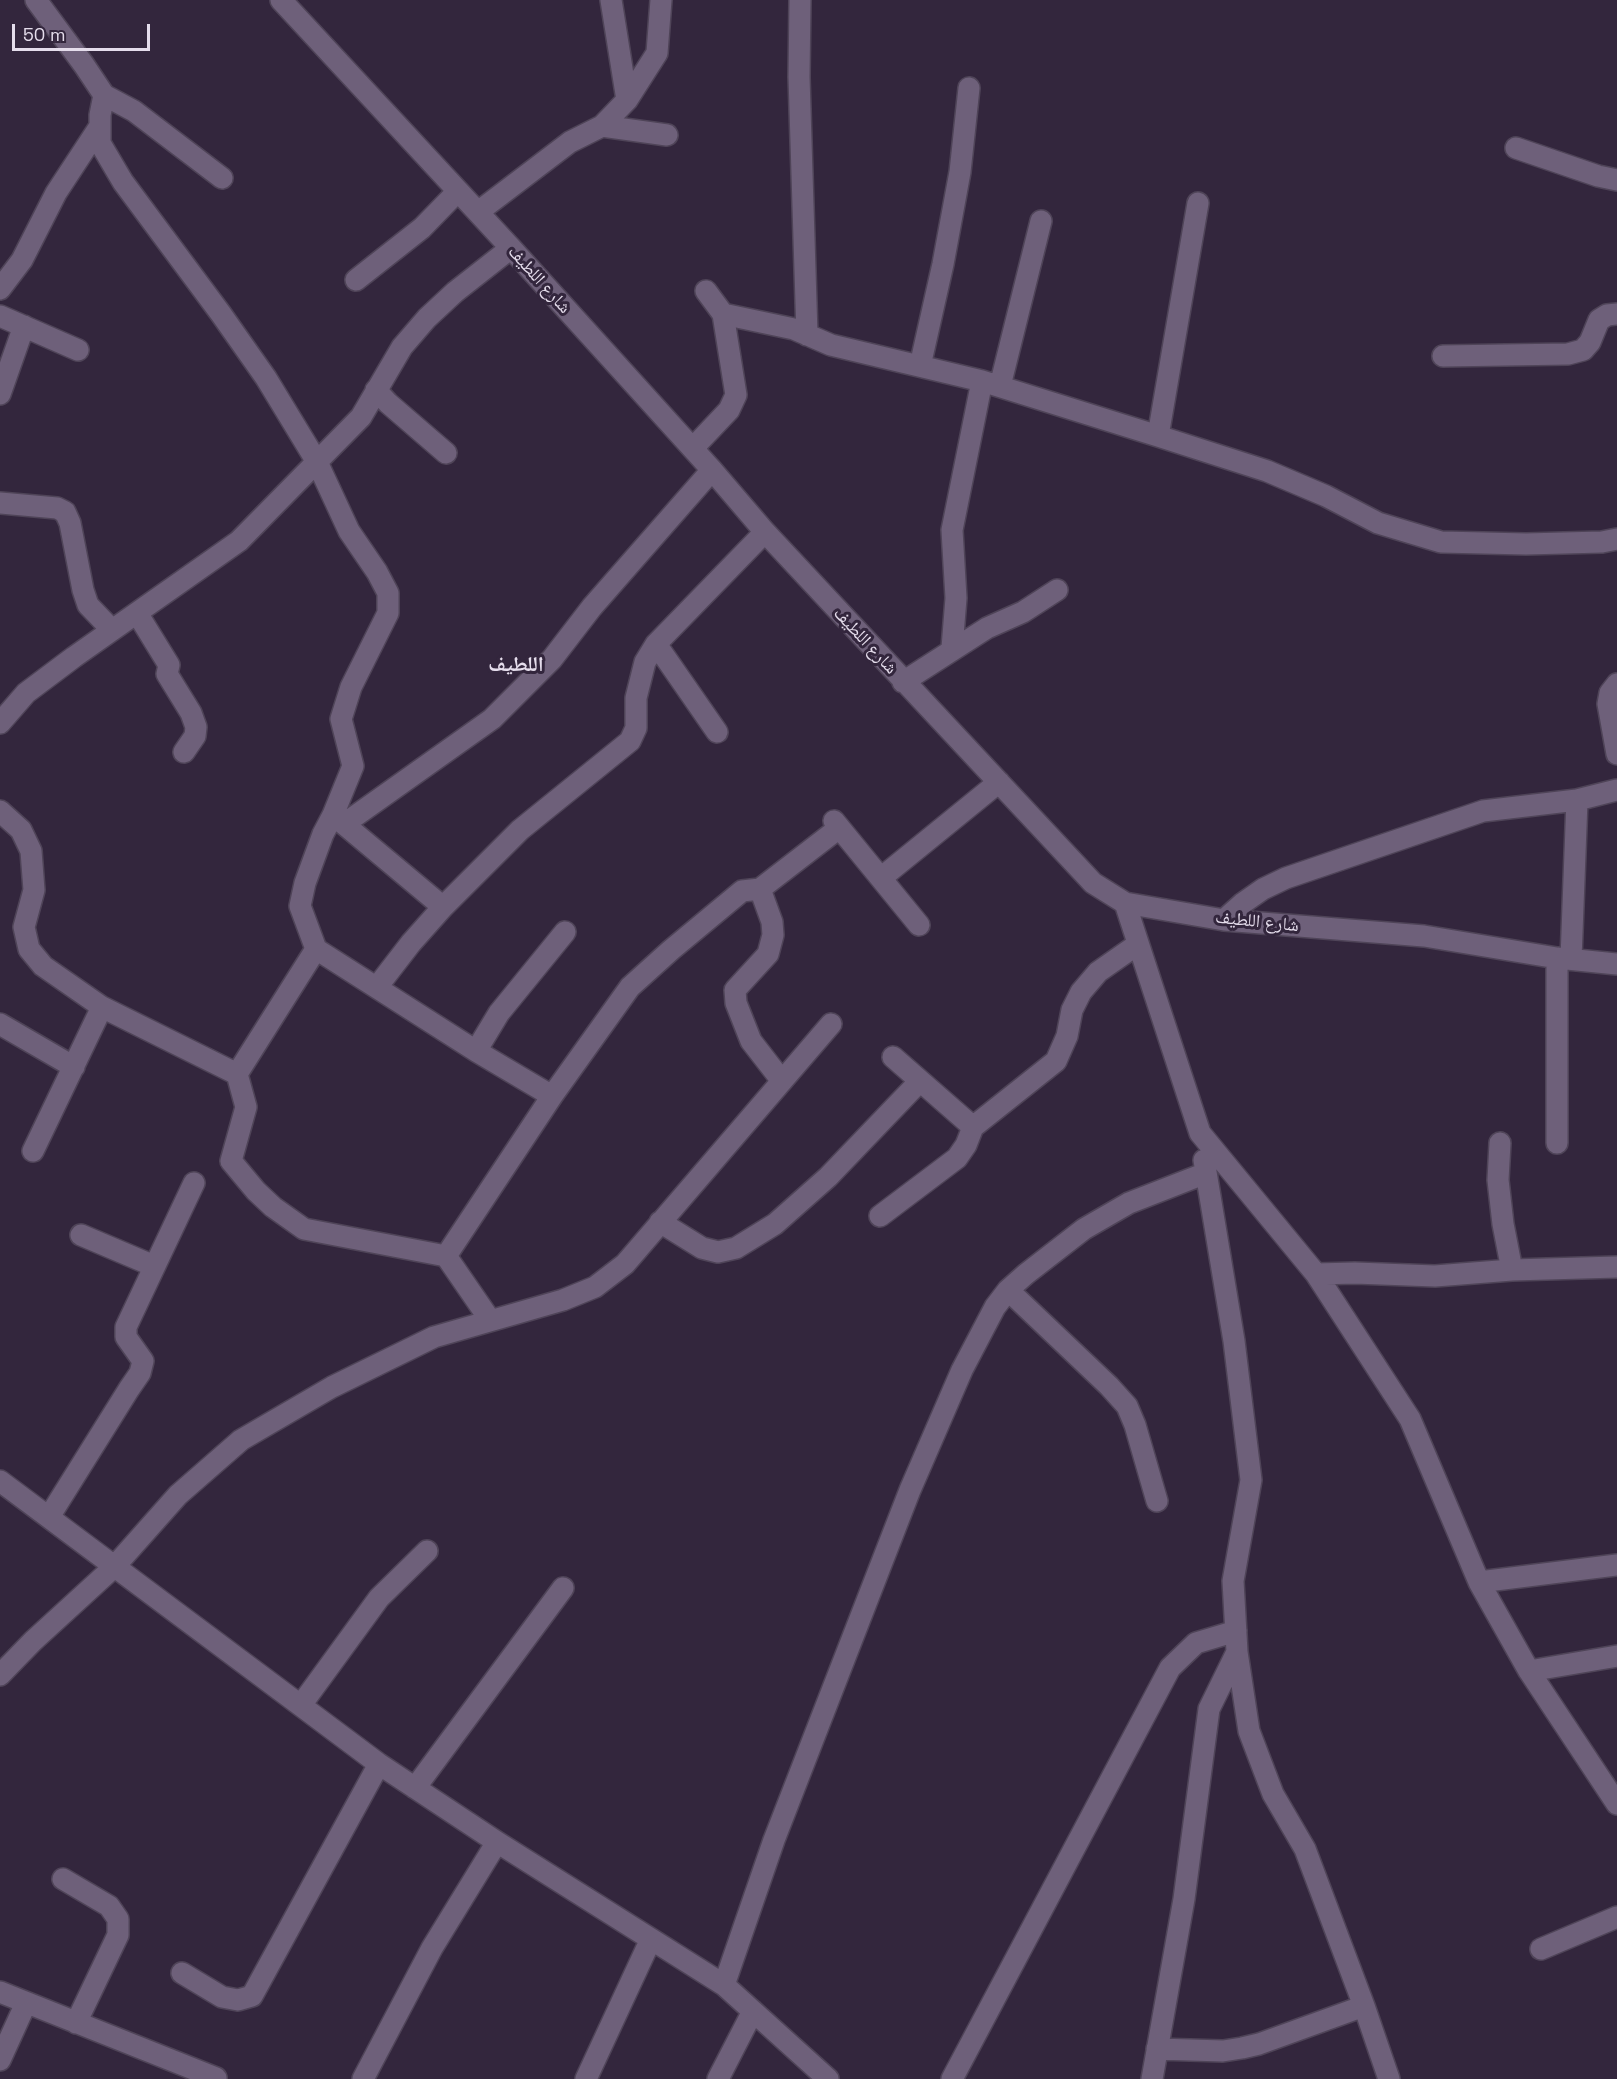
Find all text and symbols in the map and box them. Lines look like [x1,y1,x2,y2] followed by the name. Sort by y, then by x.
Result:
[15,12,153,50] scale bar
[23,23,65,46] text: 50 m
[503,242,575,318] street label: شارع اللطيف
[829,603,901,679] street label: شارع اللطيف
[488,652,544,678] district label: اللطيف
[1214,907,1300,937] street label: شارع اللطيف

